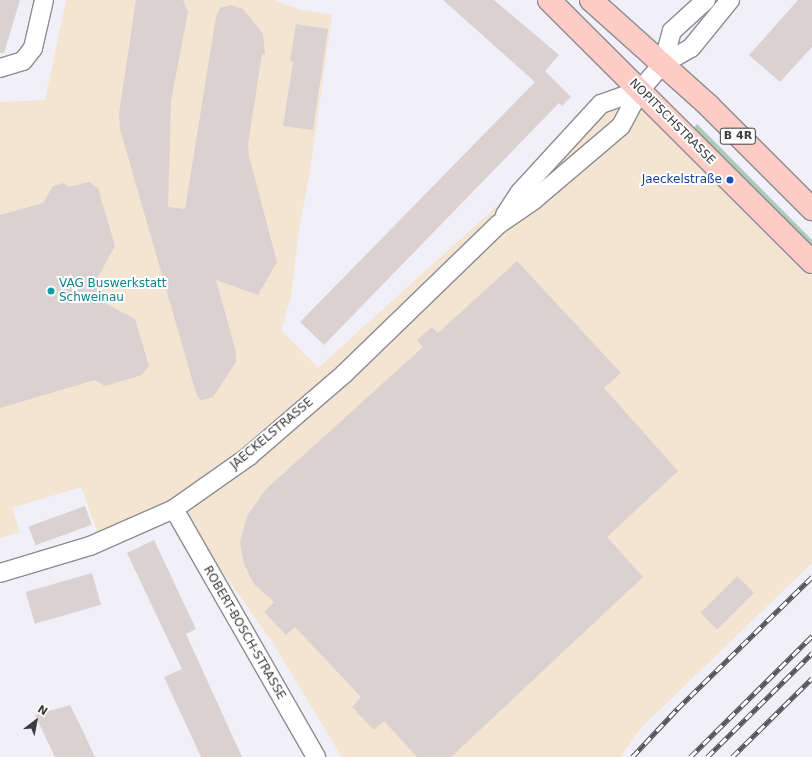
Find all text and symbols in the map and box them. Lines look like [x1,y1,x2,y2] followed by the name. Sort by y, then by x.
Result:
[626,76,718,168] street label: NOPITSCHSTRASSE
[719,127,757,145] road number: B 4R
[642,173,722,187] place label: Jaeckelstraße
[725,175,735,185] marker: Jaeckelstraße
[59,277,166,305] place label: VAG Buswerkstatt Schweinau
[46,286,56,296] marker: VAG Buswerkstatt Schweinau
[228,395,316,473] street label: JAECKELSTRASSE
[200,564,288,702] street label: ROBERT-BOSCH-STRASSE
[16,701,56,741] north arrow
[35,702,50,718] text: N

